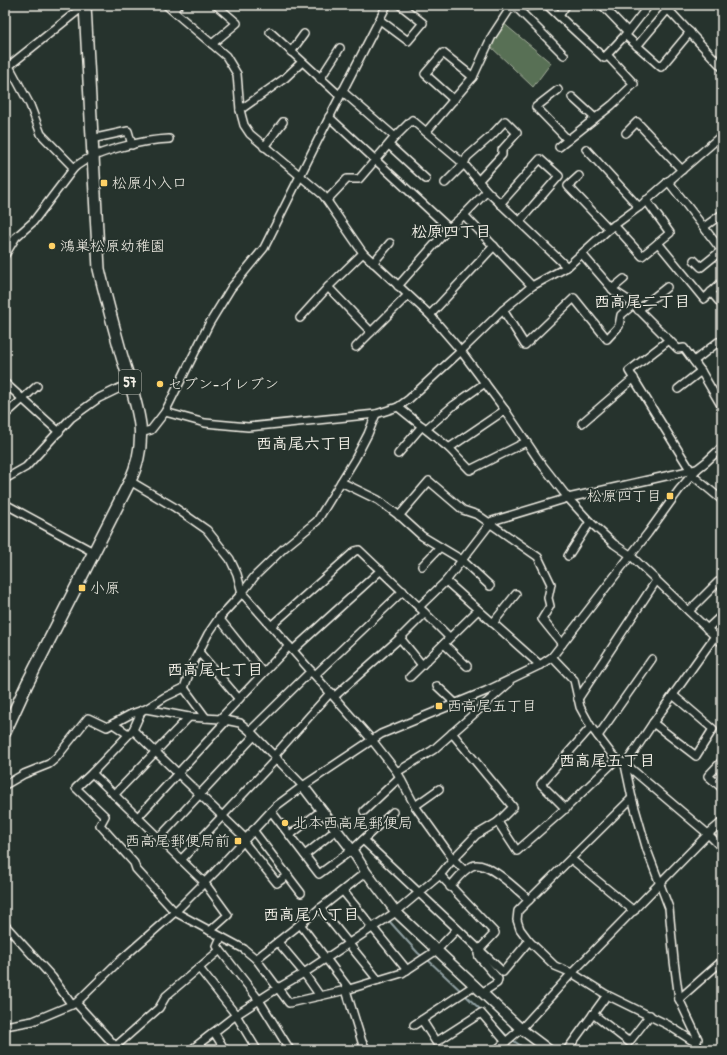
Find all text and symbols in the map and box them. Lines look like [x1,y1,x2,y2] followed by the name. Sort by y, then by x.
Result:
[112,172,187,193] place label: 松原小入口
[99,178,109,188] marker: 松原小入口
[411,220,491,242] district label: 松原四丁目
[60,235,165,256] place label: 鴻巣松原幼稚園
[47,241,57,251] marker: 鴻巣松原幼稚園
[594,290,690,312] district label: 西高尾二丁目
[119,370,141,394] road number: 57
[168,373,279,394] place label: セブン-イレブン
[155,379,165,389] marker: セブン-イレブン
[256,432,352,454] district label: 西高尾六丁目
[587,485,662,506] place label: 松原四丁目
[665,491,675,501] marker: 松原四丁目
[90,577,120,598] place label: 小原
[77,583,87,593] marker: 小原
[167,658,263,680] district label: 西高尾七丁目
[447,695,537,716] place label: 西高尾五丁目
[434,701,444,711] marker: 西高尾五丁目
[559,749,655,771] district label: 西高尾五丁目
[293,812,413,833] place label: 北本西高尾郵便局
[280,818,290,828] marker: 北本西高尾郵便局
[125,830,230,851] place label: 西高尾郵便局前
[233,836,243,846] marker: 西高尾郵便局前
[263,903,359,925] district label: 西高尾八丁目

